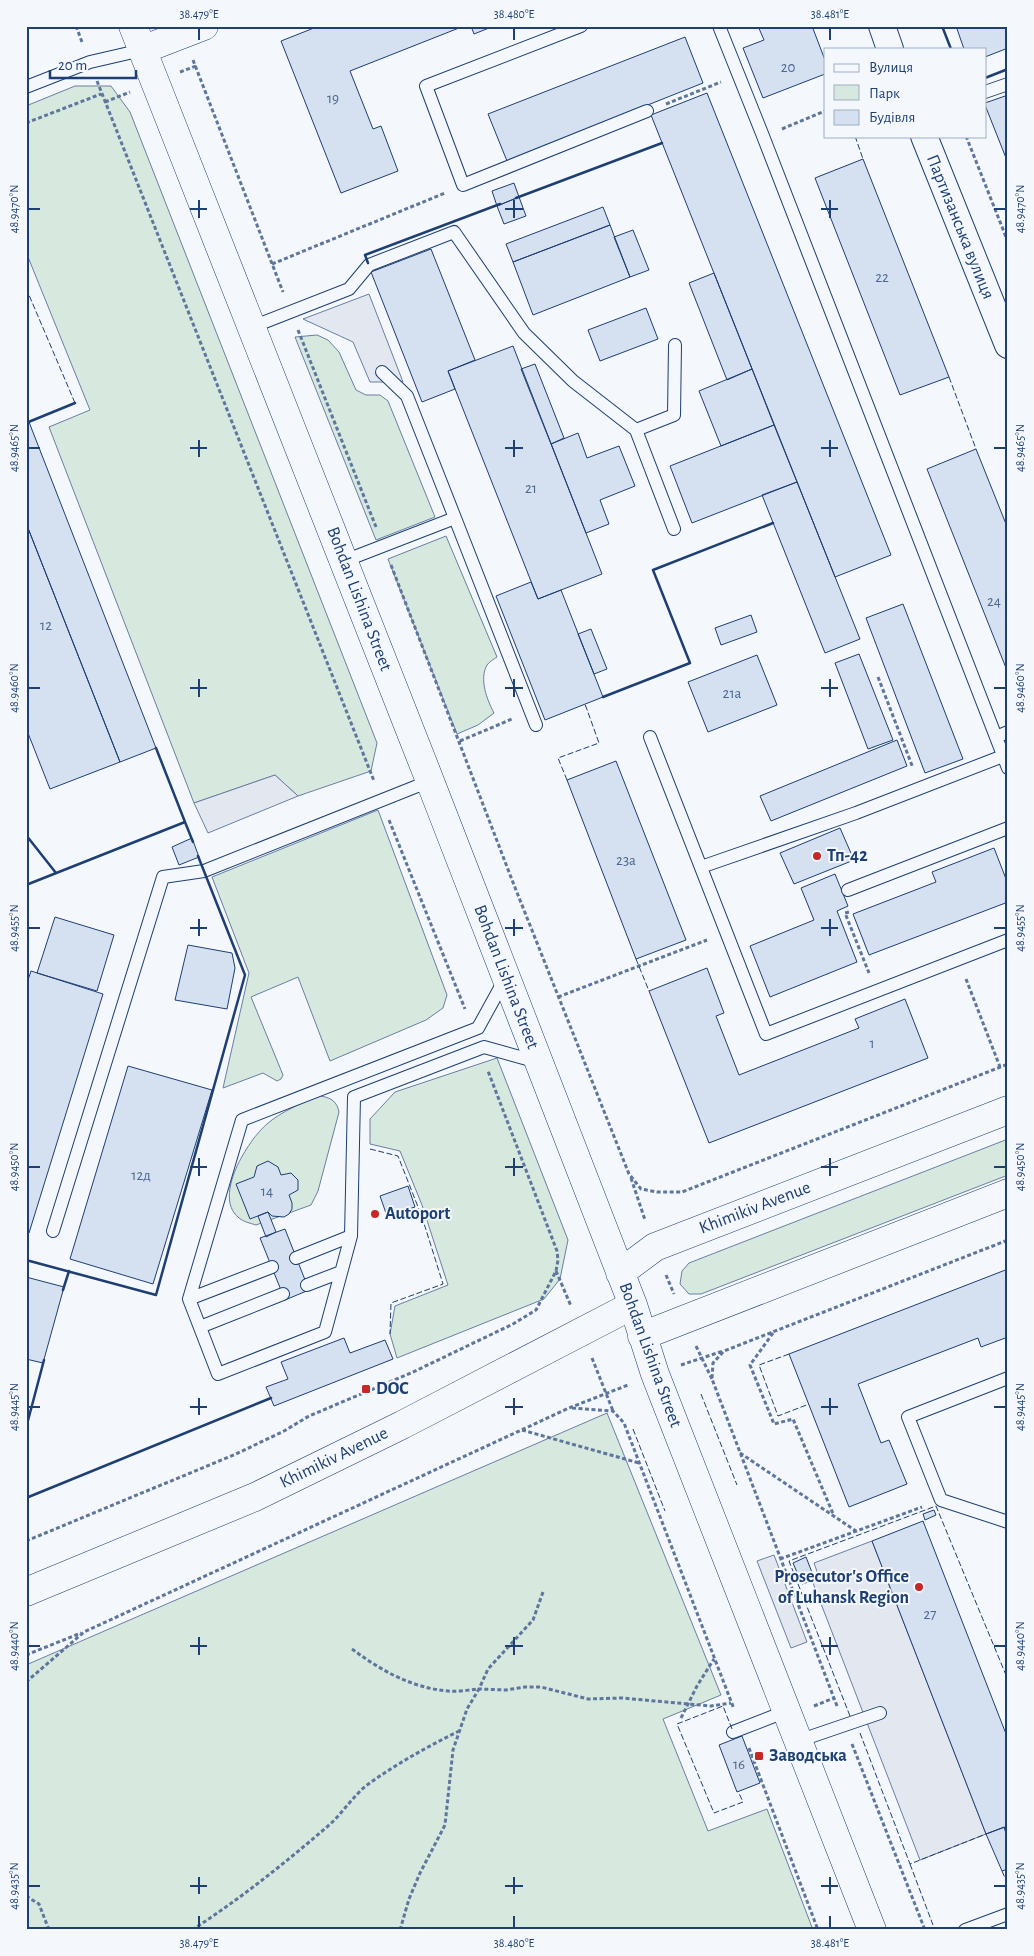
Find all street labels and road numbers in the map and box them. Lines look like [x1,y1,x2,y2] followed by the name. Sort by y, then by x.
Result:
[923,152,997,302] street label: Партизанська вулиця
[323,525,395,674] street label: Bohdan Lishina Street
[470,903,542,1052] street label: Bohdan Lishina Street
[697,1178,813,1238] street label: Khimikiv Avenue
[615,1280,685,1430] street label: Bohdan Lishina Street
[277,1424,391,1492] street label: Khimikiv Avenue

